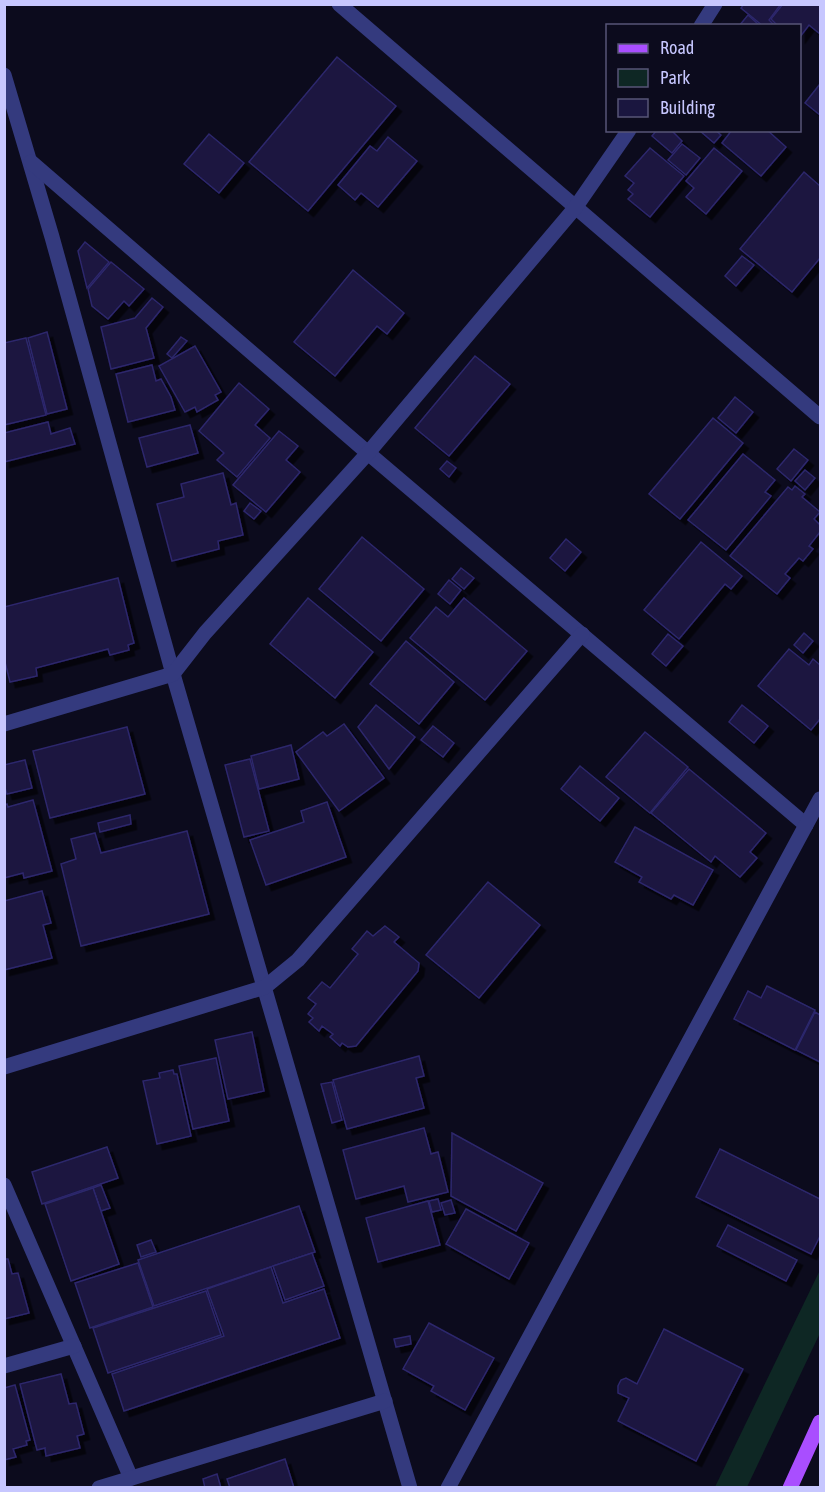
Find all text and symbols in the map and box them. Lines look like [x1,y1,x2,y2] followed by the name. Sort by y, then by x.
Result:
[606,24,801,132] legend
[660,37,694,58] text: Road
[660,67,690,88] text: Park
[660,97,715,118] text: Building

